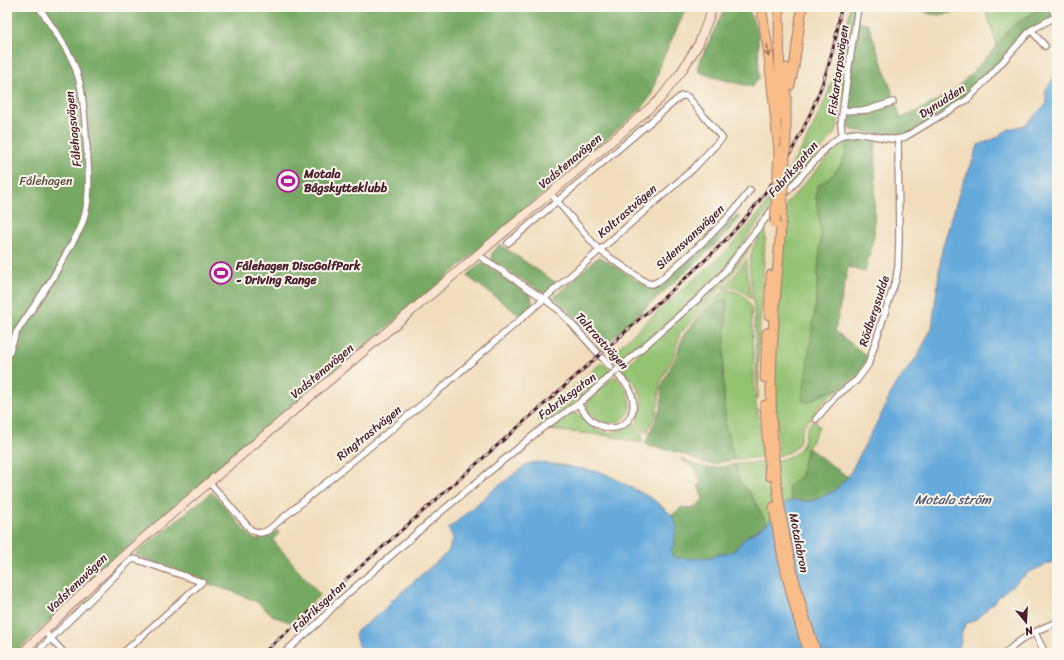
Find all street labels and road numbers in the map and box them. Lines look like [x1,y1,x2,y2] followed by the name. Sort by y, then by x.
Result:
[821,23,855,117] street label: Fiskartorpsvägen
[914,77,970,124] street label: Dynudden
[58,90,88,168] street label: Fålehagsvägen
[533,127,607,194] street label: Vadstenavägen
[762,135,824,202] street label: Fabriksgatan
[592,178,662,243] street label: Koltrastvägen
[650,199,730,275] street label: Sidensvansvägen
[852,272,896,349] street label: Rödbergsudde
[570,307,635,375] street label: Taltrastvägen
[285,337,359,404] street label: Vadstenavägen
[533,366,601,425] street label: Fabriksgatan
[331,399,407,466] street label: Ringtrastvägen
[782,511,816,575] street label: Motalabron
[41,548,113,618] street label: Vadstenavägen
[286,574,352,637] street label: Fabriksgatan

